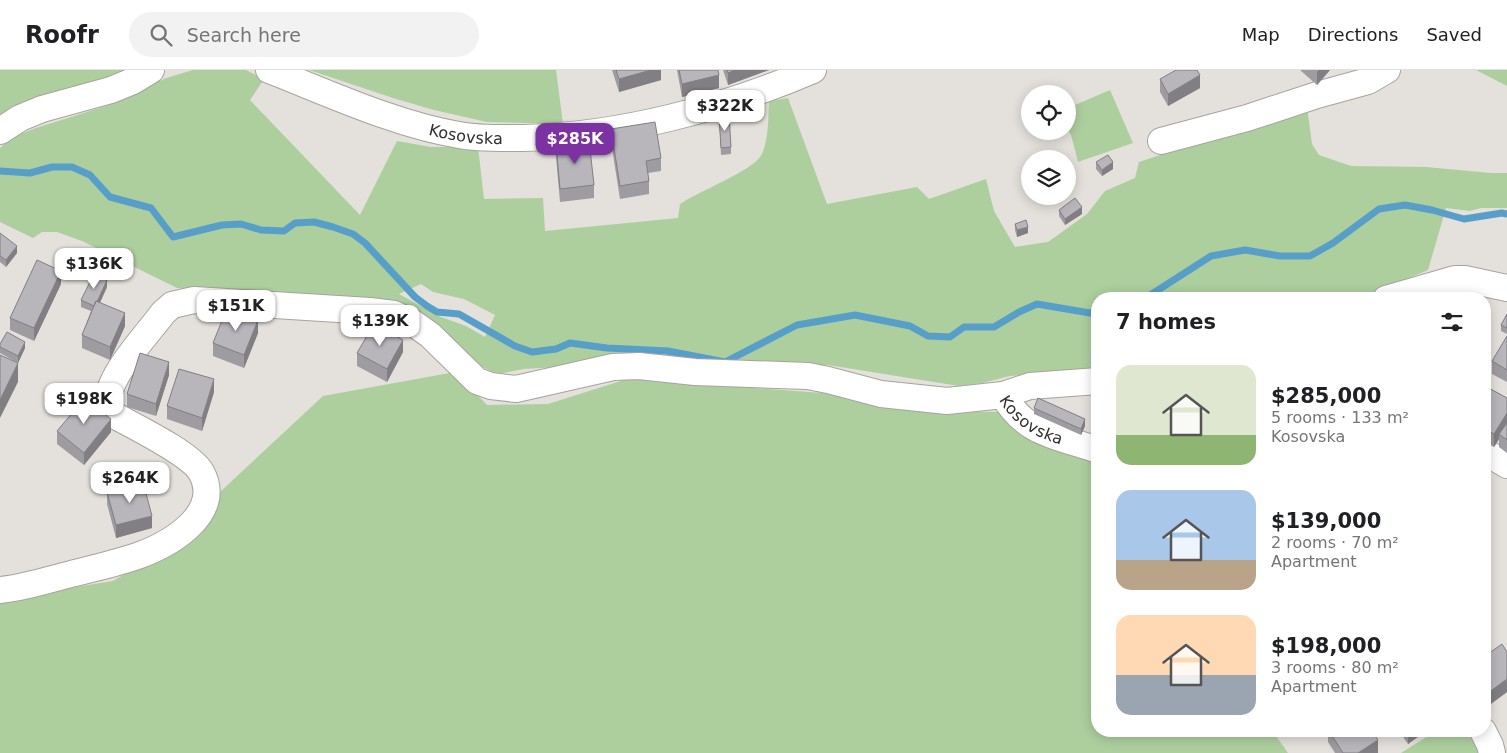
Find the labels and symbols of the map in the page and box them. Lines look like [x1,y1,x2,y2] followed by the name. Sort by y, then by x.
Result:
[690,90,760,132] pin: $322K
[427,120,503,148] street label: Kosovska
[540,122,610,165] pin: $285K
[59,248,129,290] pin: $136K
[201,290,271,332] pin: $151K
[345,304,415,347] pin: $139K
[49,382,119,425] pin: $198K
[996,392,1065,449] street label: Kosovska
[95,462,165,504] pin: $264K

